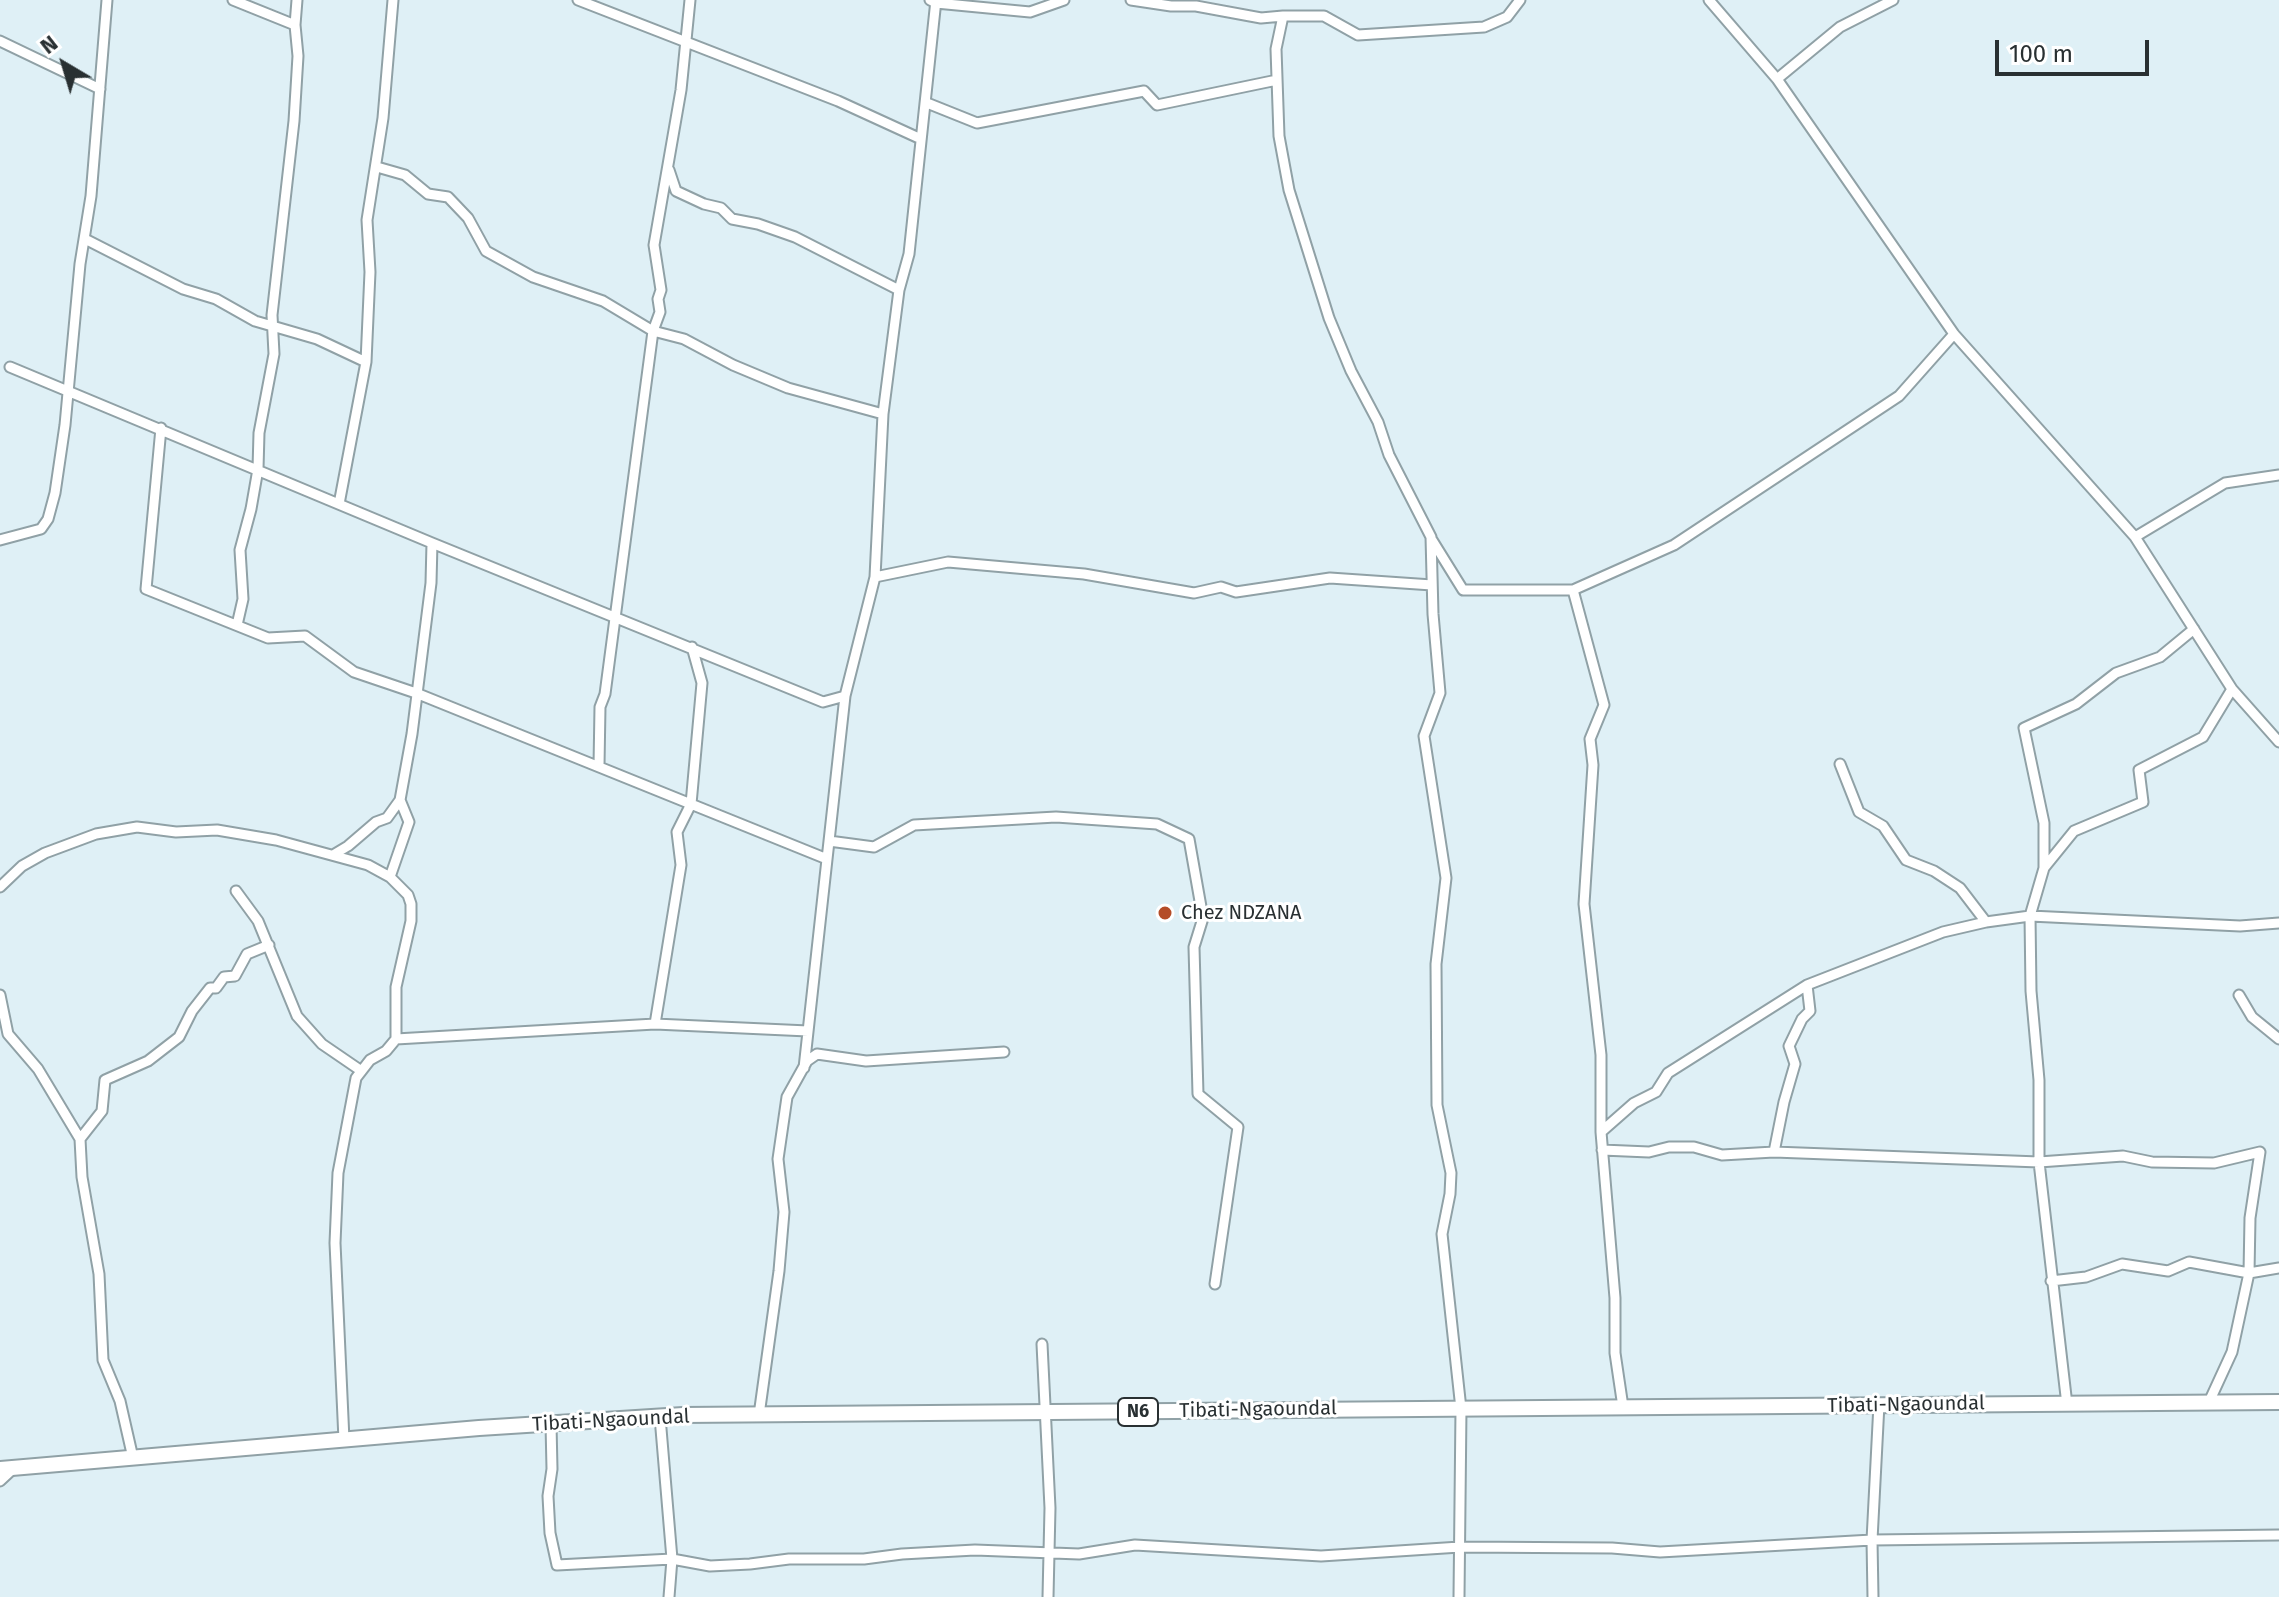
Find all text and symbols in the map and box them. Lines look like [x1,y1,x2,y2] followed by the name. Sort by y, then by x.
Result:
[24,24,104,104] north arrow
[1999,24,2153,74] scale bar
[35,30,63,60] text: N
[2009,40,2073,68] text: 100 m
[1181,901,1302,925] place label: Chez NDZANA
[1156,904,1174,922] marker: Chez NDZANA
[1827,1392,1985,1418] street label: Tibati-Ngaoundal
[1179,1397,1337,1423] street label: Tibati-Ngaoundal
[1118,1398,1158,1426] road number: N6
[532,1405,690,1437] street label: Tibati-Ngaoundal

